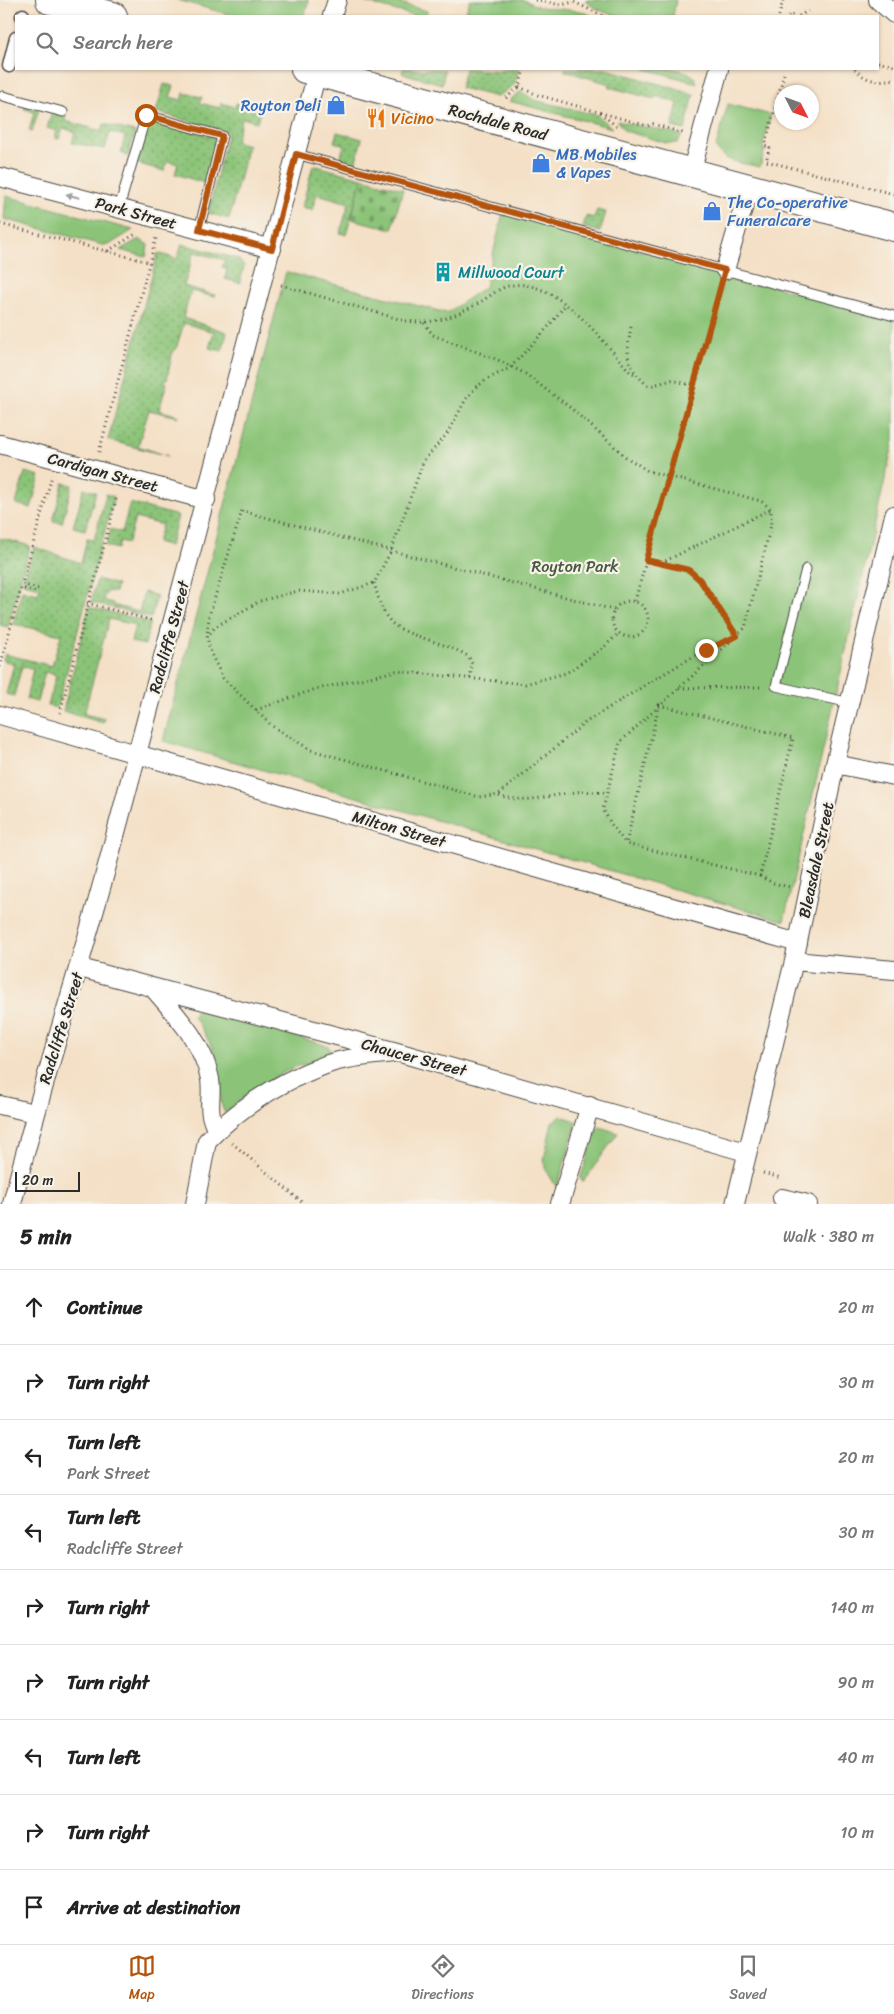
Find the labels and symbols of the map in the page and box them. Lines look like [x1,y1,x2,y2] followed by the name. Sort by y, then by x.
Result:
[774,85,819,130] north arrow
[241,91,322,120] place label: Royton Deli
[325,94,347,116] shop icon: Royton Deli
[445,95,552,150] street label: Rochdale Road
[135,104,158,127] route start
[391,104,434,133] place label: Vicino
[365,107,387,129] restaurant icon: Vicino
[556,140,637,187] place label: MB Mobiles & Vapes
[530,152,552,174] shop icon: MB Mobiles & Vapes
[92,188,180,238] street label: Park Street
[727,188,848,235] place label: The Co-operative Funeralcare
[65,191,80,199] one-way arrow
[701,200,723,222] shop icon: The Co-operative Funeralcare
[458,258,565,287] place label: Millwood Court
[432,261,454,283] building icon: Millwood Court
[44,443,162,501] street label: Cardigan Street
[532,552,619,581] park label: Royton Park
[140,577,198,697] street label: Radcliffe Street
[695,639,718,662] route end
[790,799,842,921] street label: Bleasdale Street
[349,802,450,856] street label: Milton Street
[30,968,92,1088] street label: Radcliffe Street
[358,1029,470,1085] street label: Chaucer Street
[15,1169,80,1192] scale bar

